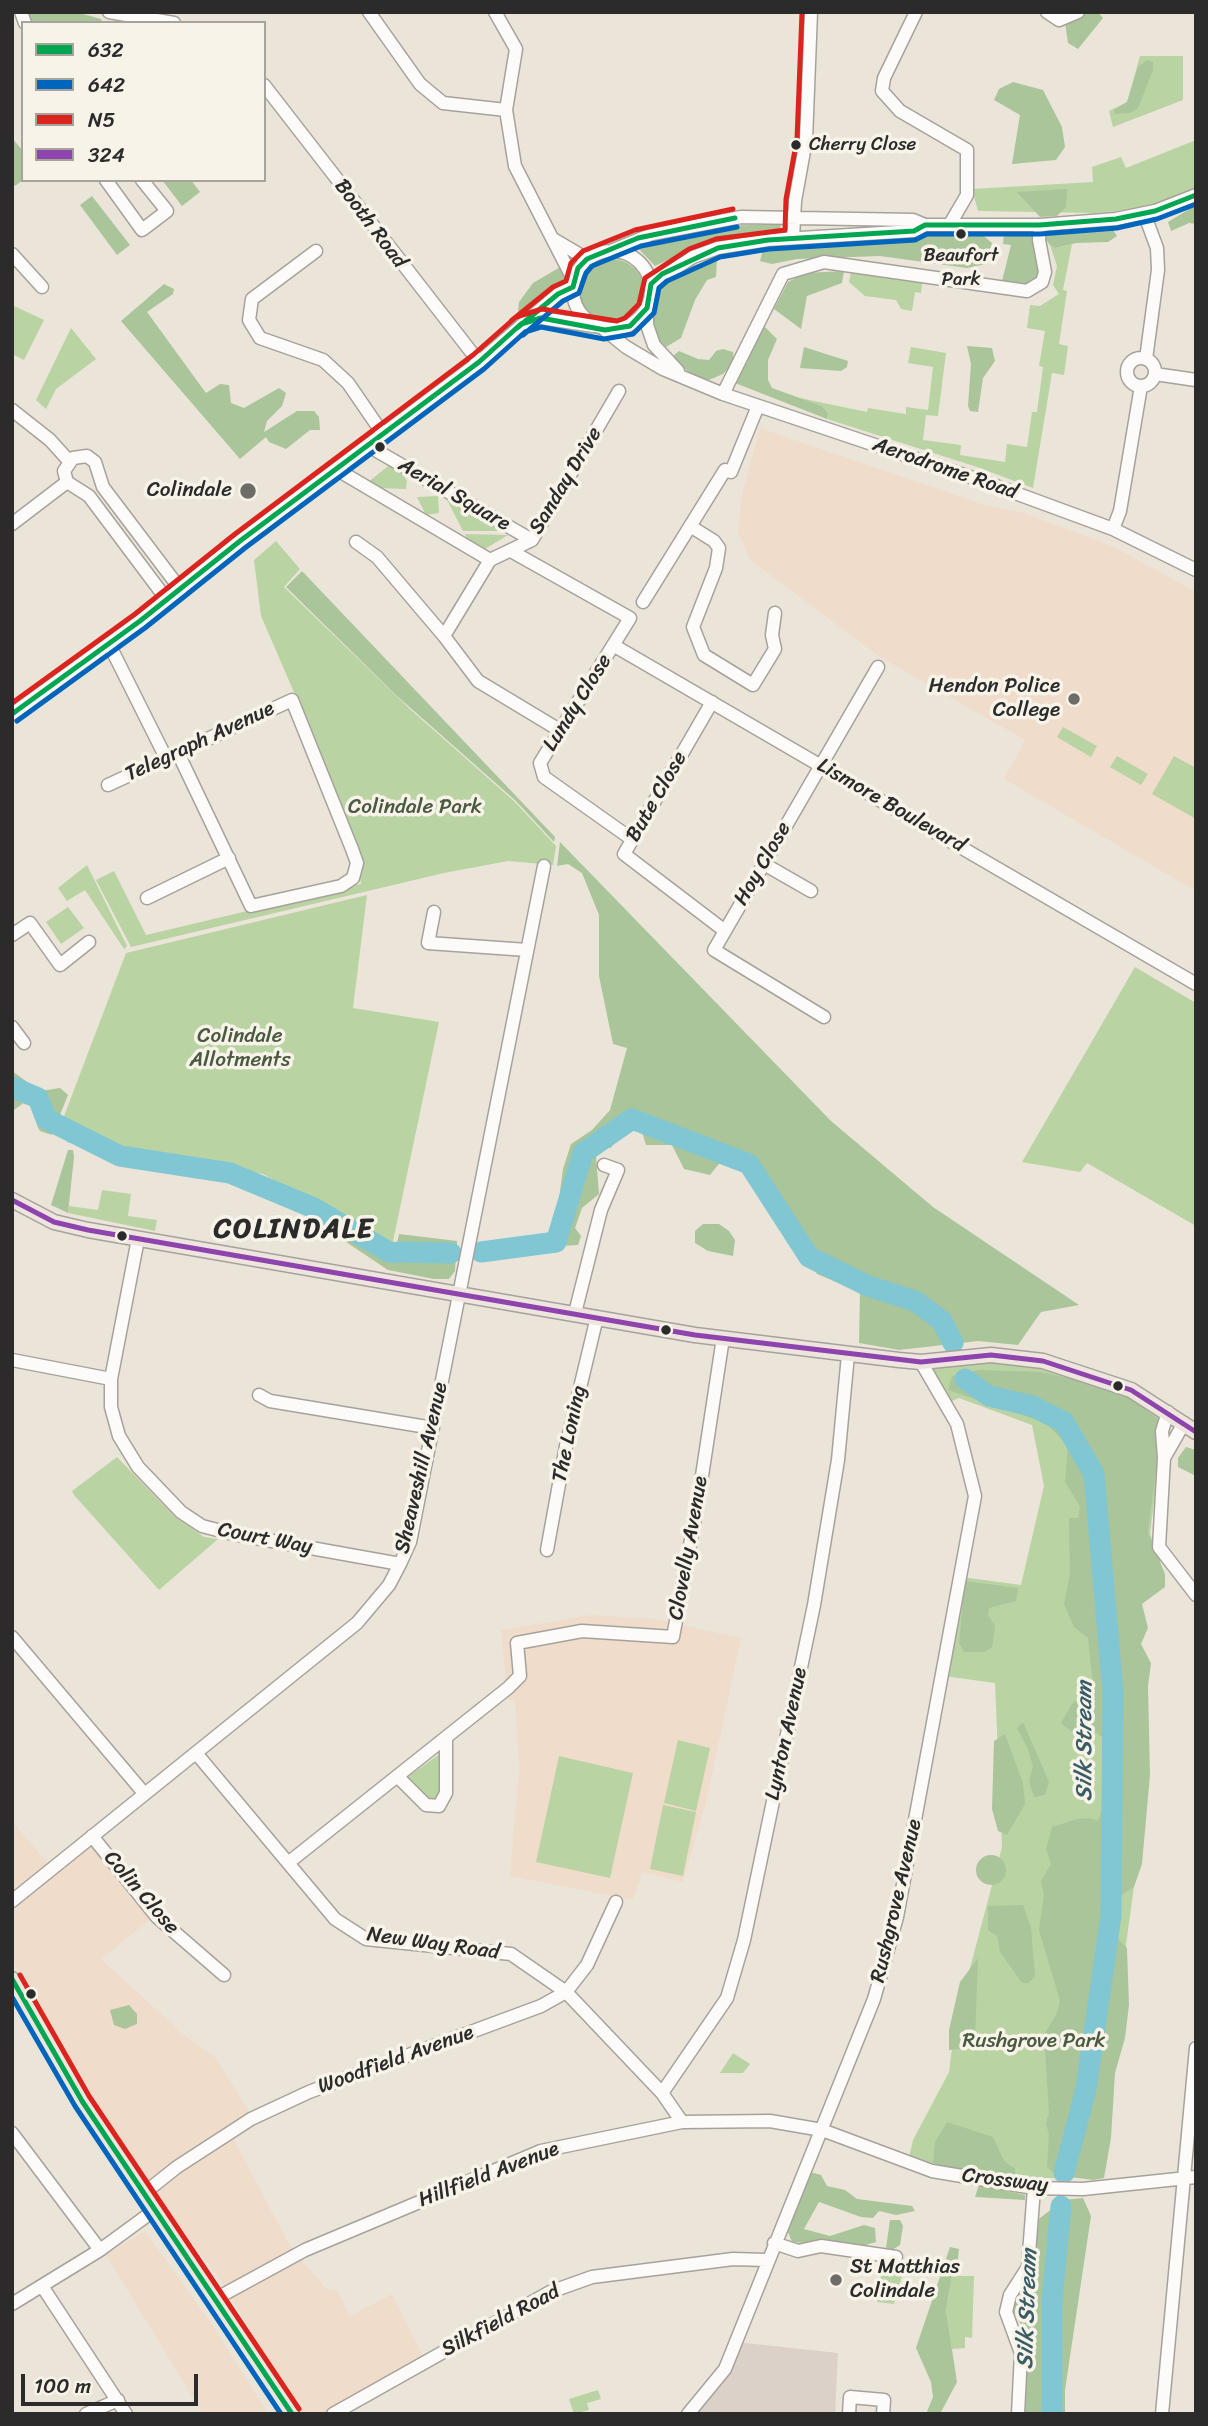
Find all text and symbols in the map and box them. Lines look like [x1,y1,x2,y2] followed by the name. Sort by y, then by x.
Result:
[21,21,266,182] legend
[88,31,124,69] text: 632
[88,66,125,104] text: 642
[88,101,115,139] text: N5
[809,134,916,156] place label: Cherry Close
[88,136,125,174] text: 324
[789,138,803,152] marker: Cherry Close
[328,174,412,274] street label: Booth Road
[954,227,968,241] marker: Beaufort Park
[924,245,998,289] place label: Beaufort Park
[524,423,608,539] street label: Sanday Drive
[869,432,1021,506] street label: Aerodrome Road
[373,440,387,454] unlabelled marker
[394,453,514,537] street label: Aerial Square
[147,478,232,504] place label: Colindale
[238,481,258,501] marker: Colindale
[538,650,618,756] street label: Lundy Close
[929,674,1060,724] place label: Hendon Police College
[1066,691,1082,707] marker: Hendon Police College
[121,696,279,788] street label: Telegraph Avenue
[621,747,693,847] street label: Bute Close
[812,753,970,859] street label: Lismore Boulevard
[348,795,482,821] park label: Colindale Park
[729,818,797,910] street label: Hoy Close
[189,1024,291,1074] park label: Colindale Allotments
[216,1213,372,1247] district label: COLINDALE
[115,1229,129,1243] unlabelled marker
[659,1323,673,1337] unlabelled marker
[1111,1379,1125,1393] unlabelled marker
[390,1380,454,1556] street label: Sheaveshill Avenue
[547,1383,593,1485] street label: The Loning
[664,1474,714,1622] street label: Clovelly Avenue
[216,1517,314,1561] street label: Court Way
[761,1665,813,1803] street label: Lynton Avenue
[1071,1681,1099,1801] water label: Silk Stream
[866,1817,928,1985] street label: Rushgrove Avenue
[98,1846,184,1940] street label: Colin Close
[365,1922,501,1966] street label: New Way Road
[24,1987,38,2001] unlabelled marker
[315,2020,477,2100] street label: Woodfield Avenue
[963,2029,1105,2055] park label: Rushgrove Park
[415,2137,563,2213] street label: Hillfield Avenue
[960,2163,1050,2199] street label: Crossway
[1012,2248,1044,2370] water label: Silk Stream
[850,2255,960,2305] place label: St Matthias Colindale
[828,2272,844,2288] marker: St Matthias Colindale
[438,2279,564,2363] street label: Silkfield Road
[24,2360,201,2404] scale bar
[34,2367,91,2405] text: 100 m

